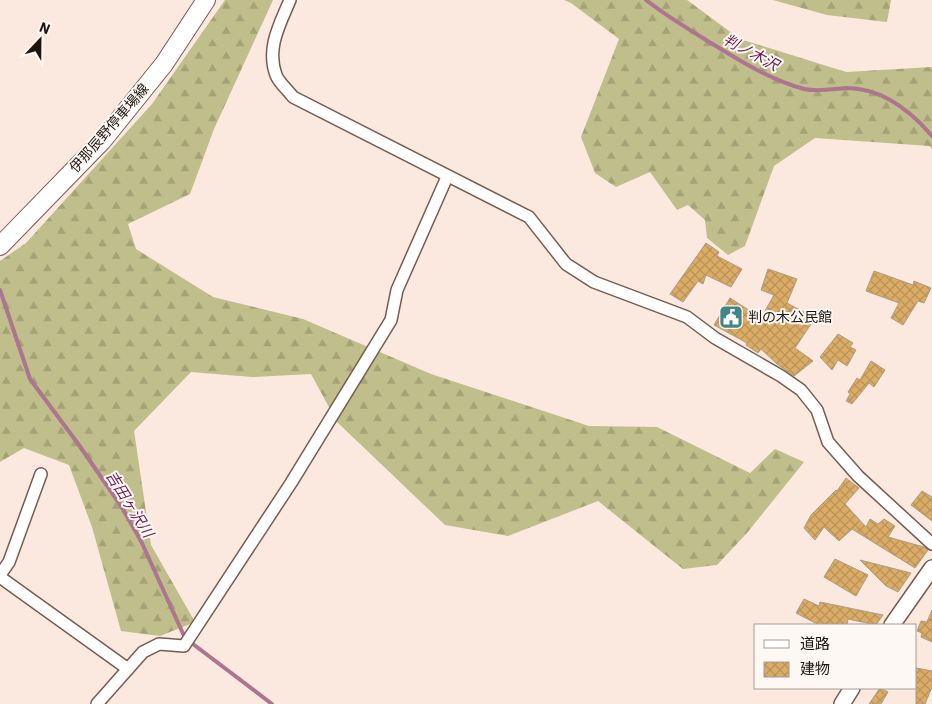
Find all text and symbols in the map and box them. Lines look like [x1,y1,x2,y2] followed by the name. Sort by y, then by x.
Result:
[15,15,65,65] north arrow
[37,18,53,38] text: N
[720,30,784,75] water label: 判ノ木沢
[65,80,153,176] street label: 伊那辰野停車場線
[718,304,744,330] public building icon: 判の木公民館
[748,308,832,326] place label: 判の木公民館
[102,467,159,543] water label: 吉田ヶ沢川
[754,624,917,689] legend
[800,634,830,653] text: 道路
[800,659,830,678] text: 建物

